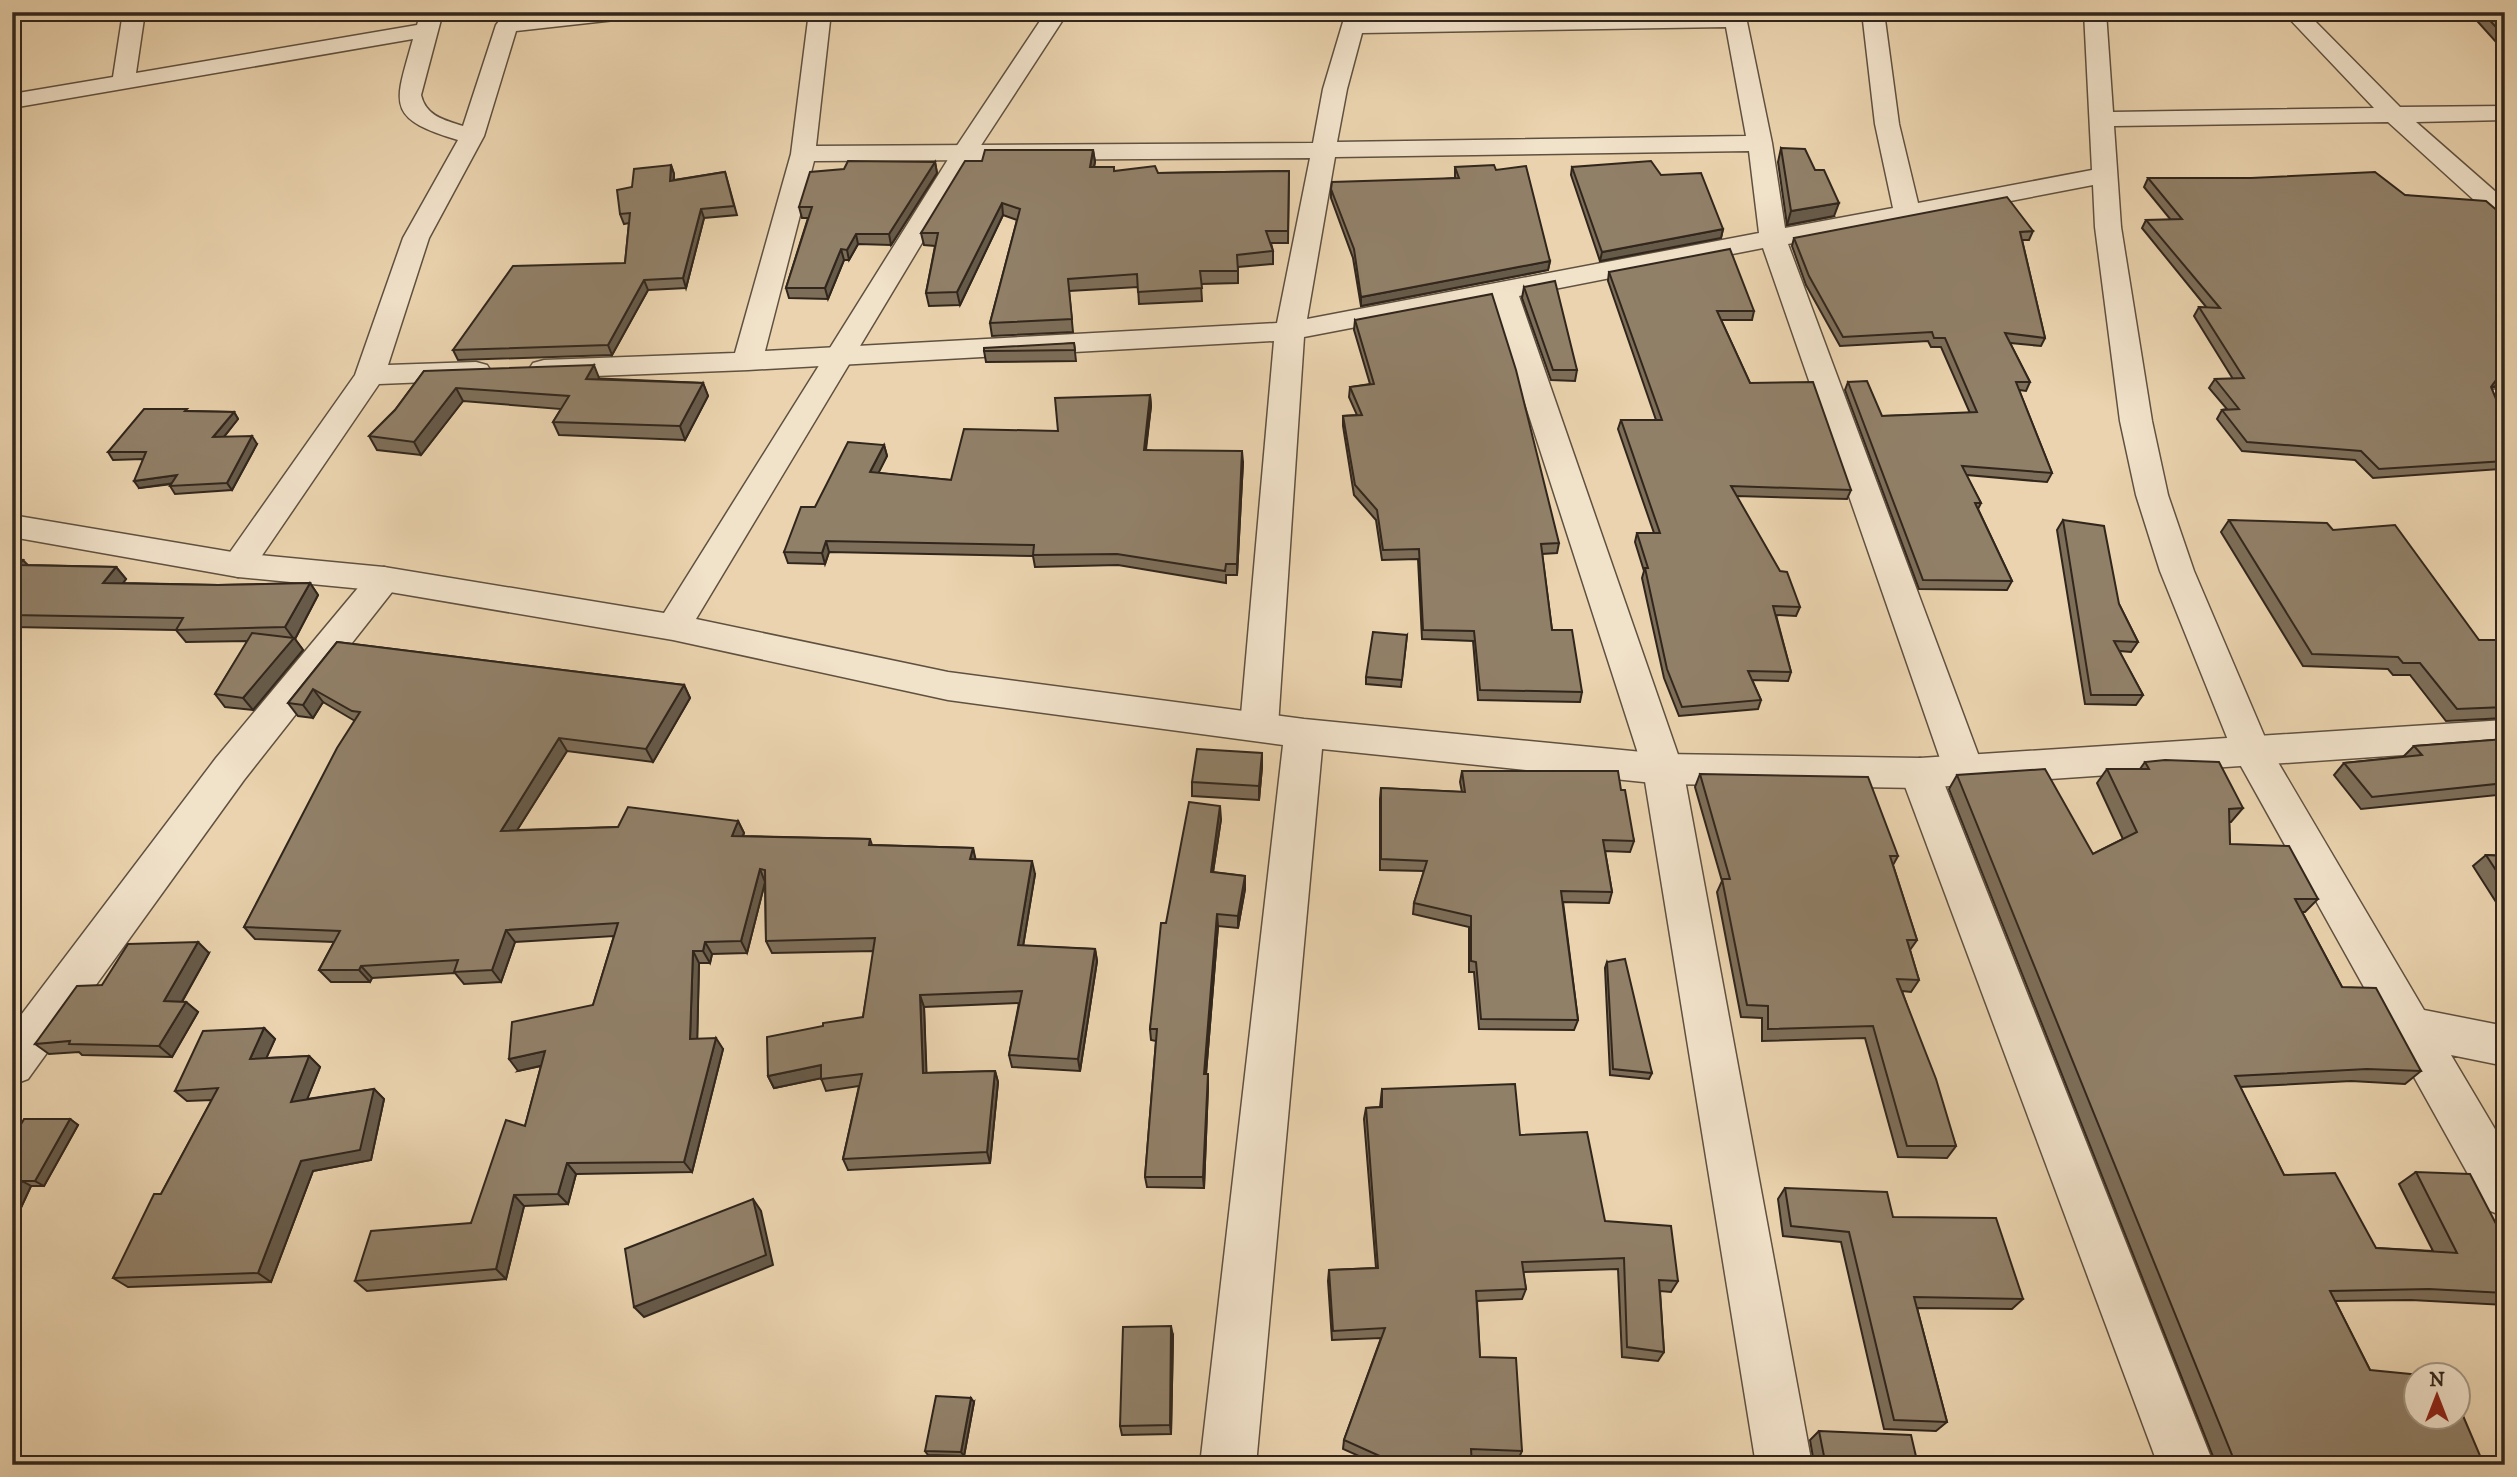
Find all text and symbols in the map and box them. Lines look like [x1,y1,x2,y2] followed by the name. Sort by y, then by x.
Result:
[2402,1362,2472,1432] north arrow
[2429,1369,2445,1392] text: N

